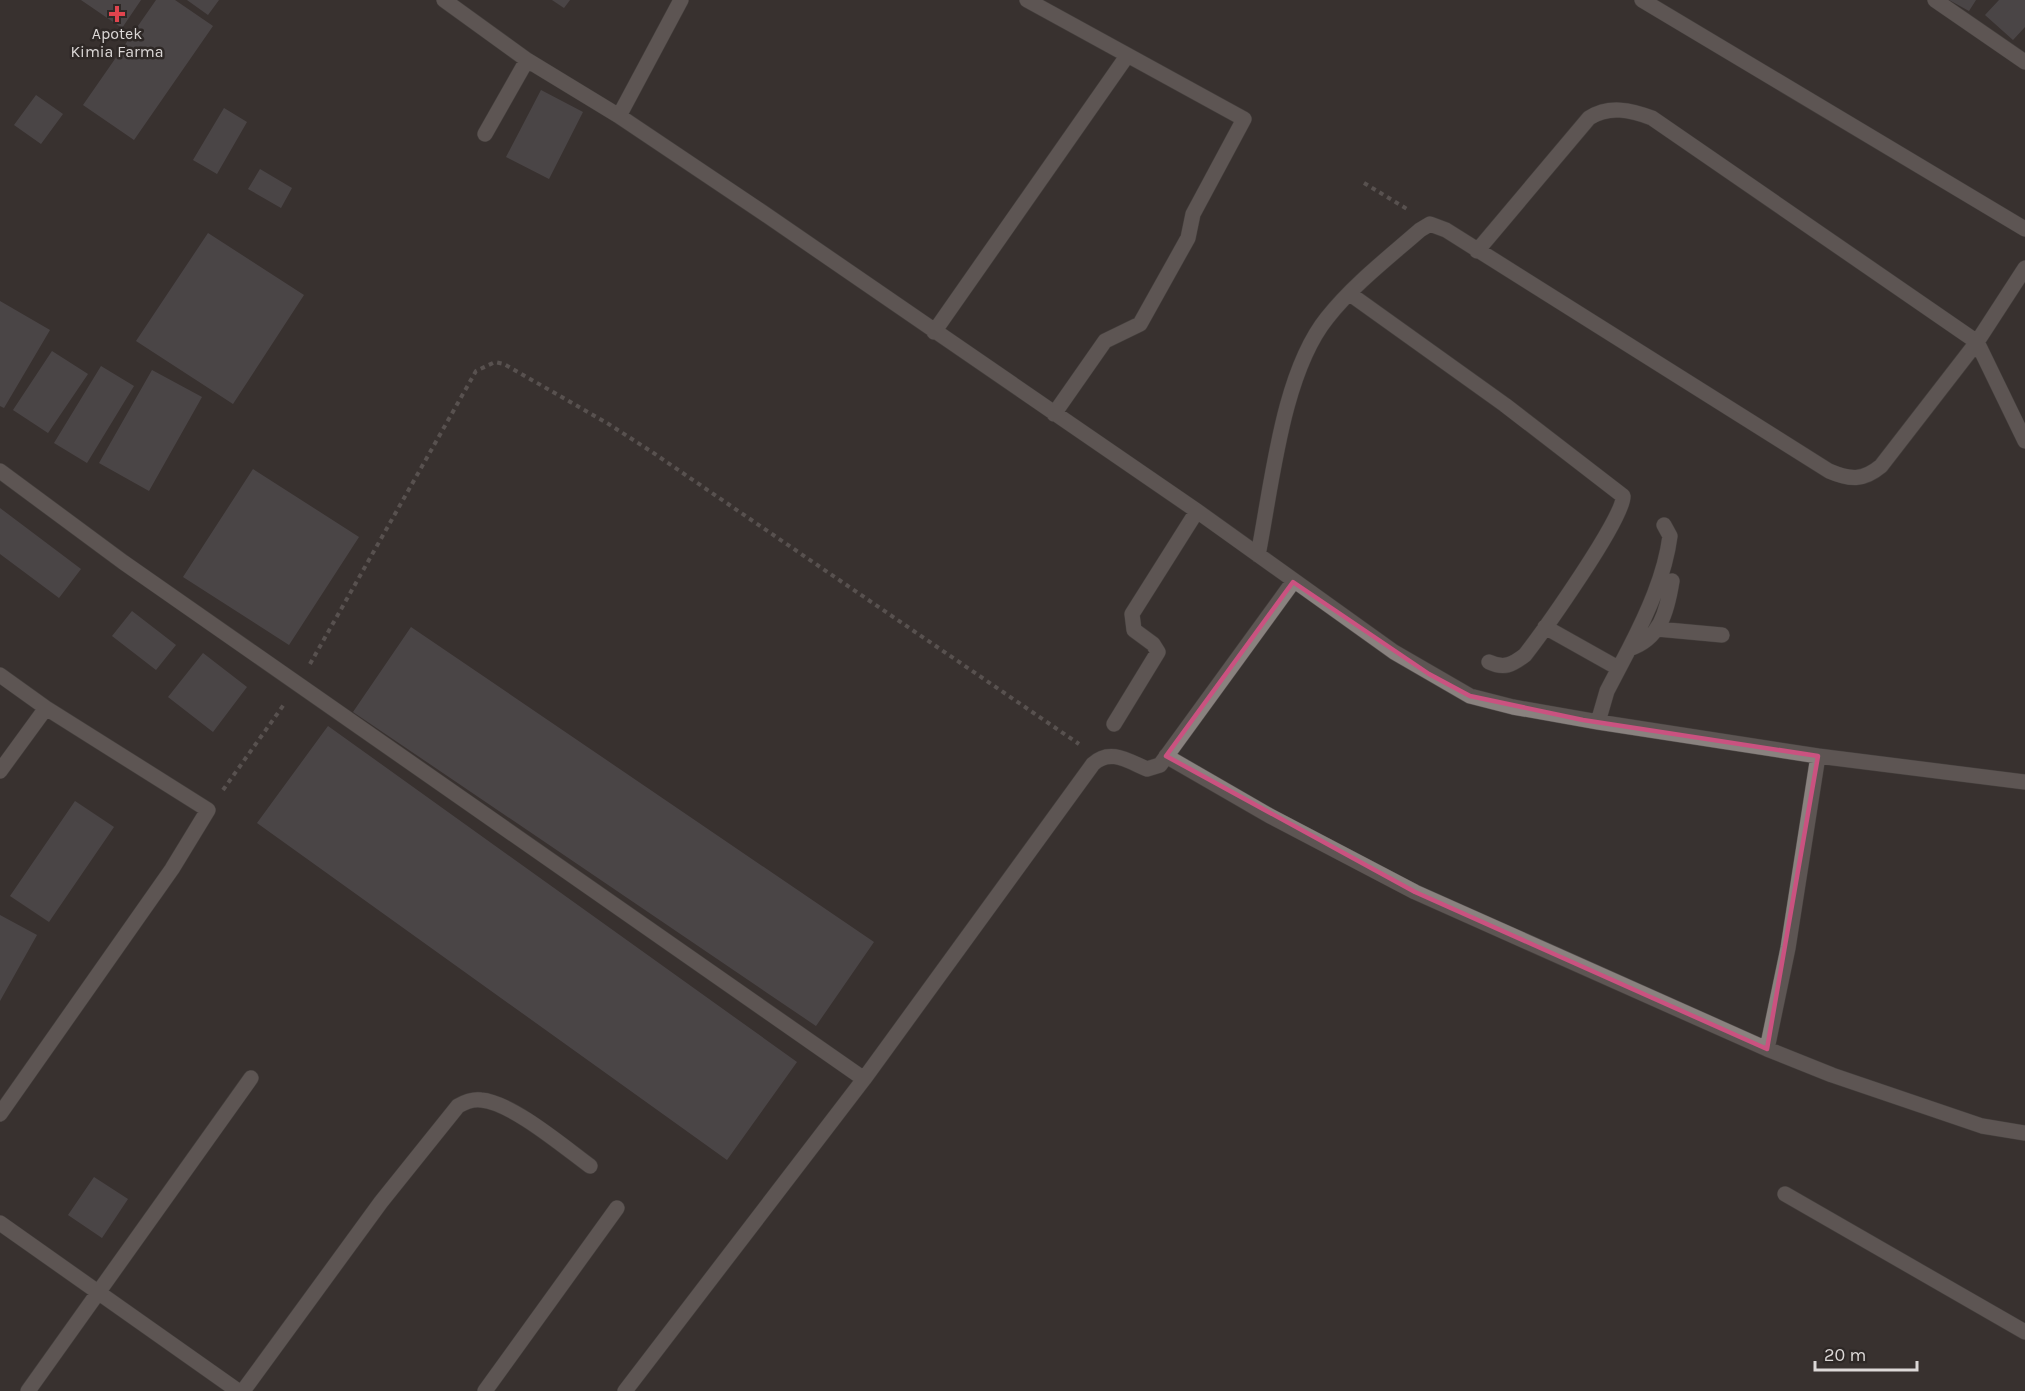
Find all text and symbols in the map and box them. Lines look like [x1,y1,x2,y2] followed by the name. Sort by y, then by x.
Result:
[110,7,124,21] marker: Apotek Kimia Farma
[70,24,164,61] place label: Apotek Kimia Farma
[1815,1334,1917,1372] scale bar
[1824,1344,1866,1366] text: 20 m

